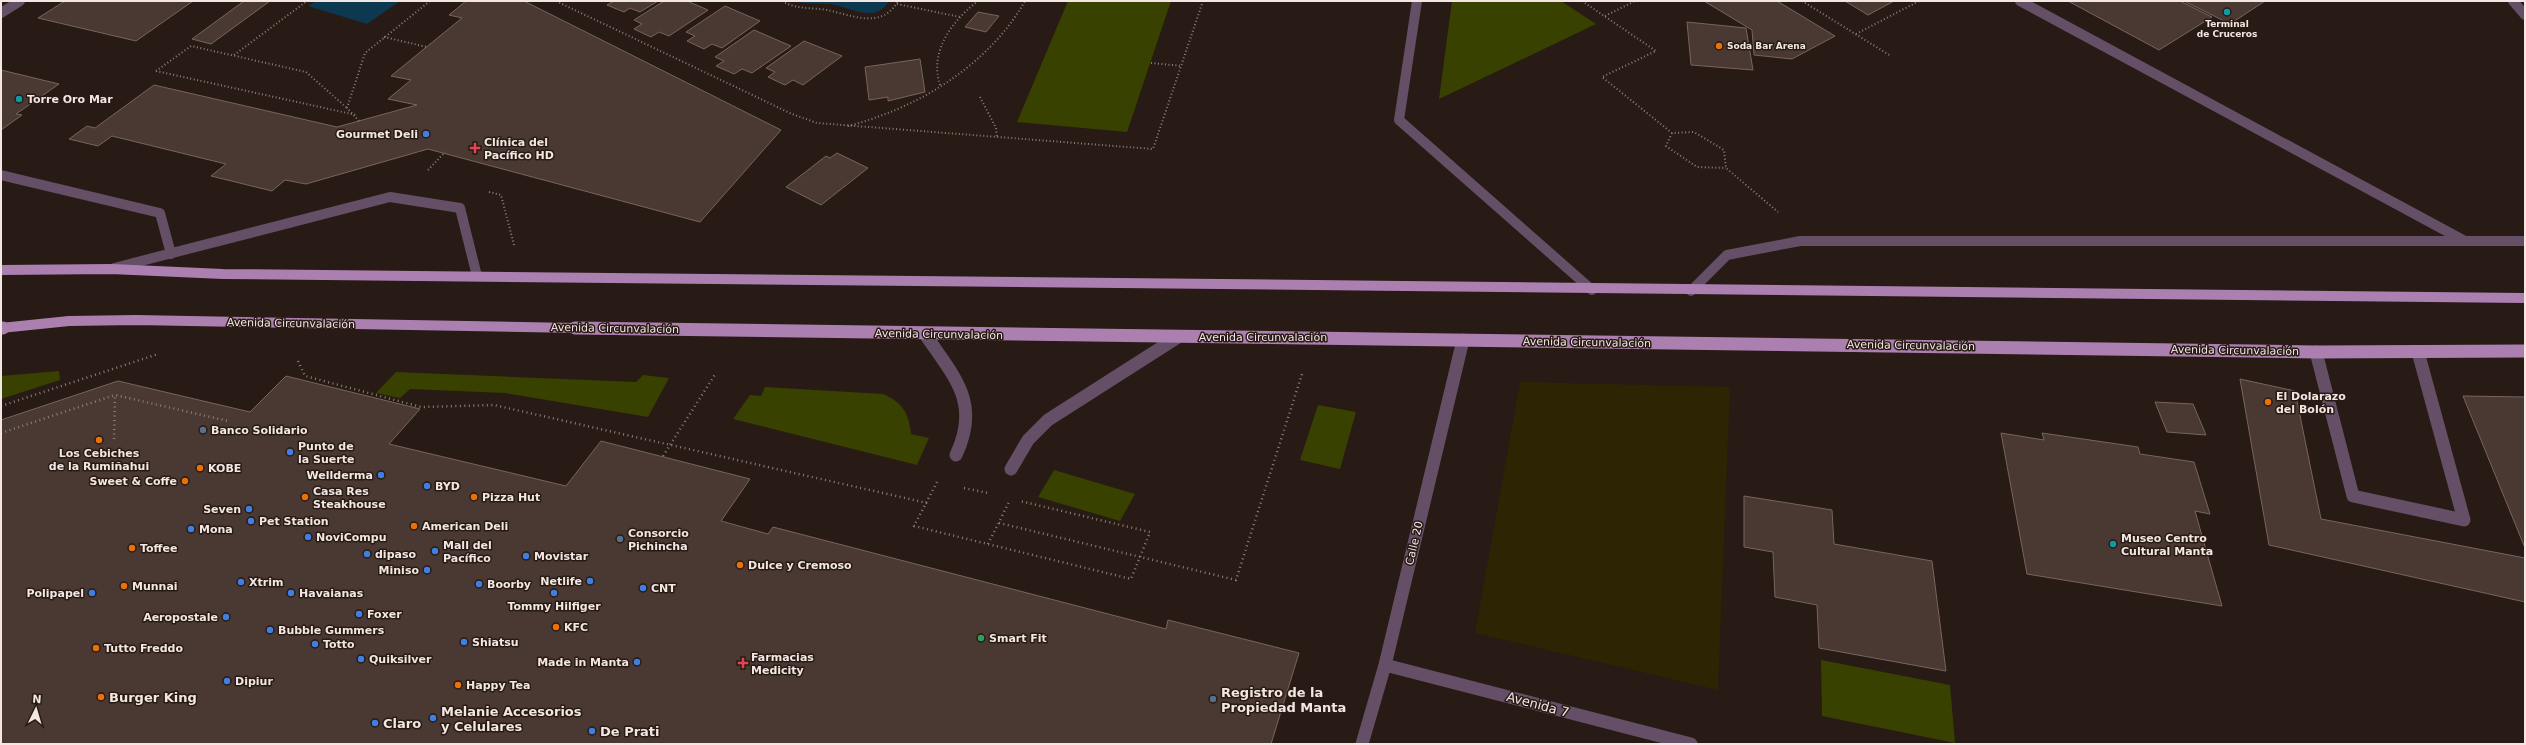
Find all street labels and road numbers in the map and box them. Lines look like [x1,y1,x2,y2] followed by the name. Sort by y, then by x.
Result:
[227,316,355,331] street label: Avenida Circunvalación
[551,321,679,336] street label: Avenida Circunvalación
[875,327,1003,342] street label: Avenida Circunvalación
[1199,331,1327,344] street label: Avenida Circunvalación
[1523,335,1651,350] street label: Avenida Circunvalación
[1847,338,1975,353] street label: Avenida Circunvalación
[2171,343,2299,358] street label: Avenida Circunvalación
[1403,520,1426,566] street label: Calle 20
[1505,689,1571,720] street label: Avenida 7

